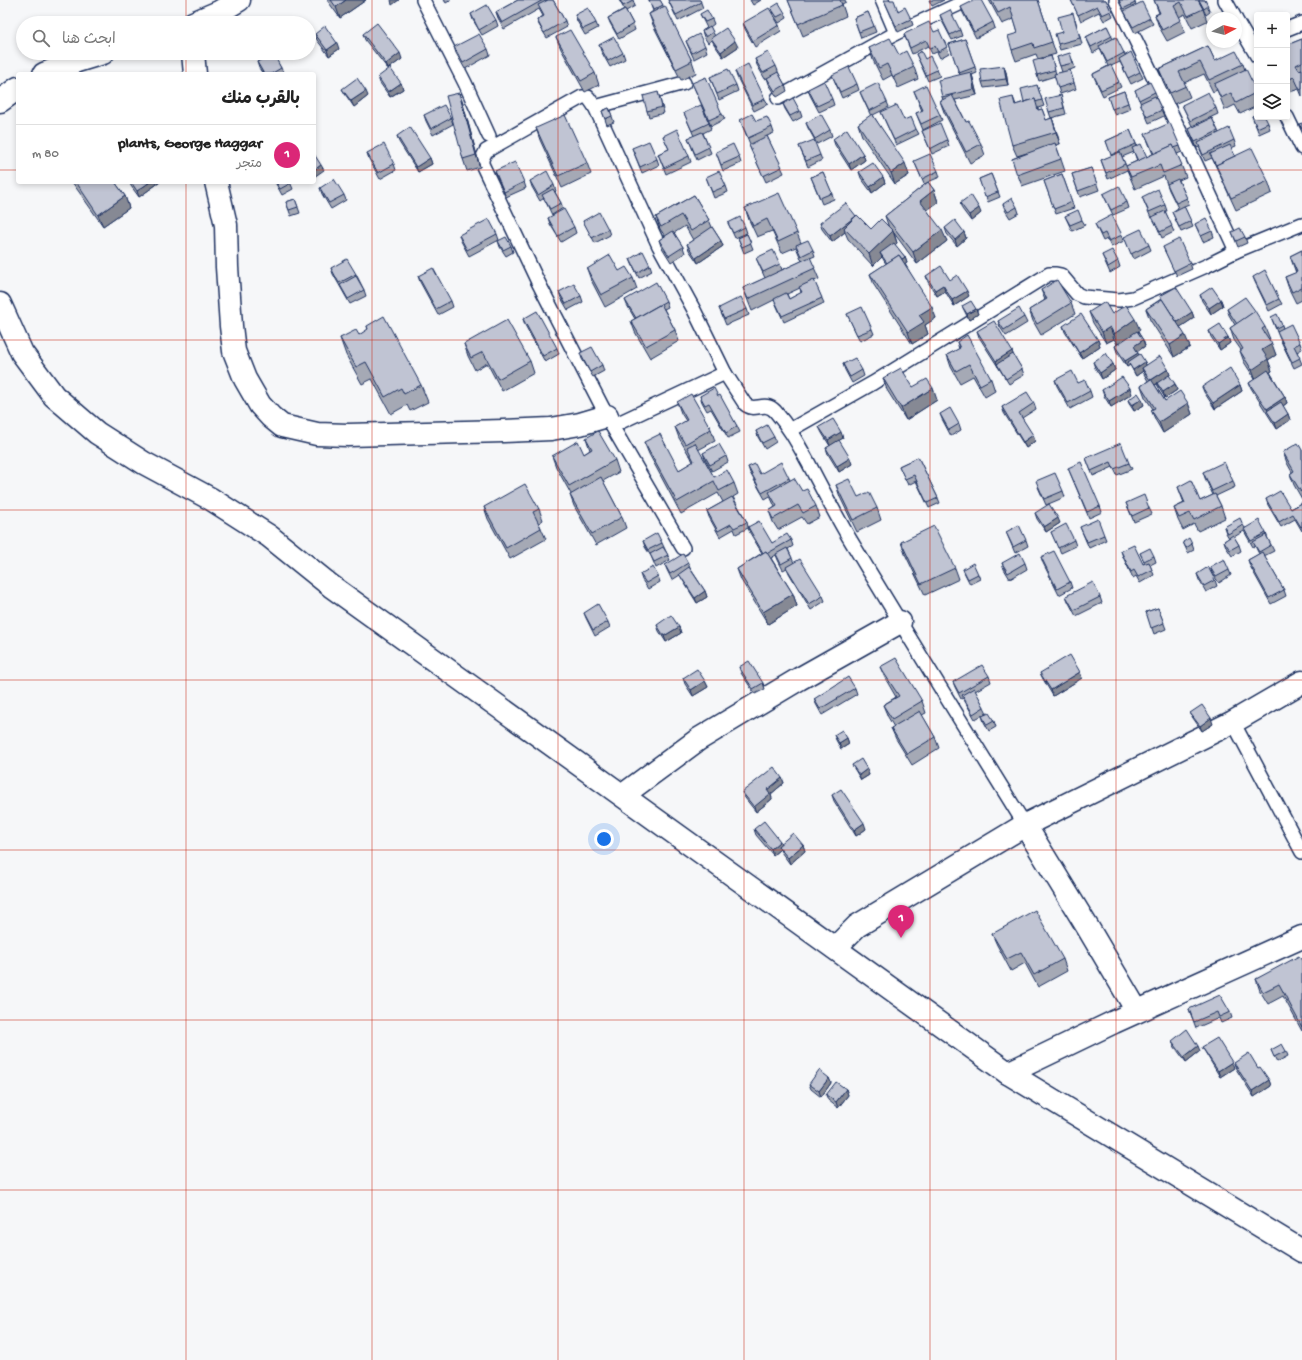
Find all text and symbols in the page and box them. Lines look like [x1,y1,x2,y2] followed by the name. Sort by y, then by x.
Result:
[1206,12,1242,48] north arrow
[1254,12,1290,120] map controls
[1254,12,1290,48] button: +
[16,16,316,60] search box
[30,27,52,49] icon: search
[62,31,116,49] text: ابحث هنا
[1254,48,1290,84] button: −
[1254,84,1290,120] button: layers
[221,90,300,110] text: بالقرب منك
[118,135,262,153] text: plants, George Haggar
[32,147,59,162] text: 80 m
[284,147,290,162] text: 1
[237,157,262,172] text: متجر
[594,829,614,849] your location
[888,905,914,938] pin: 1

